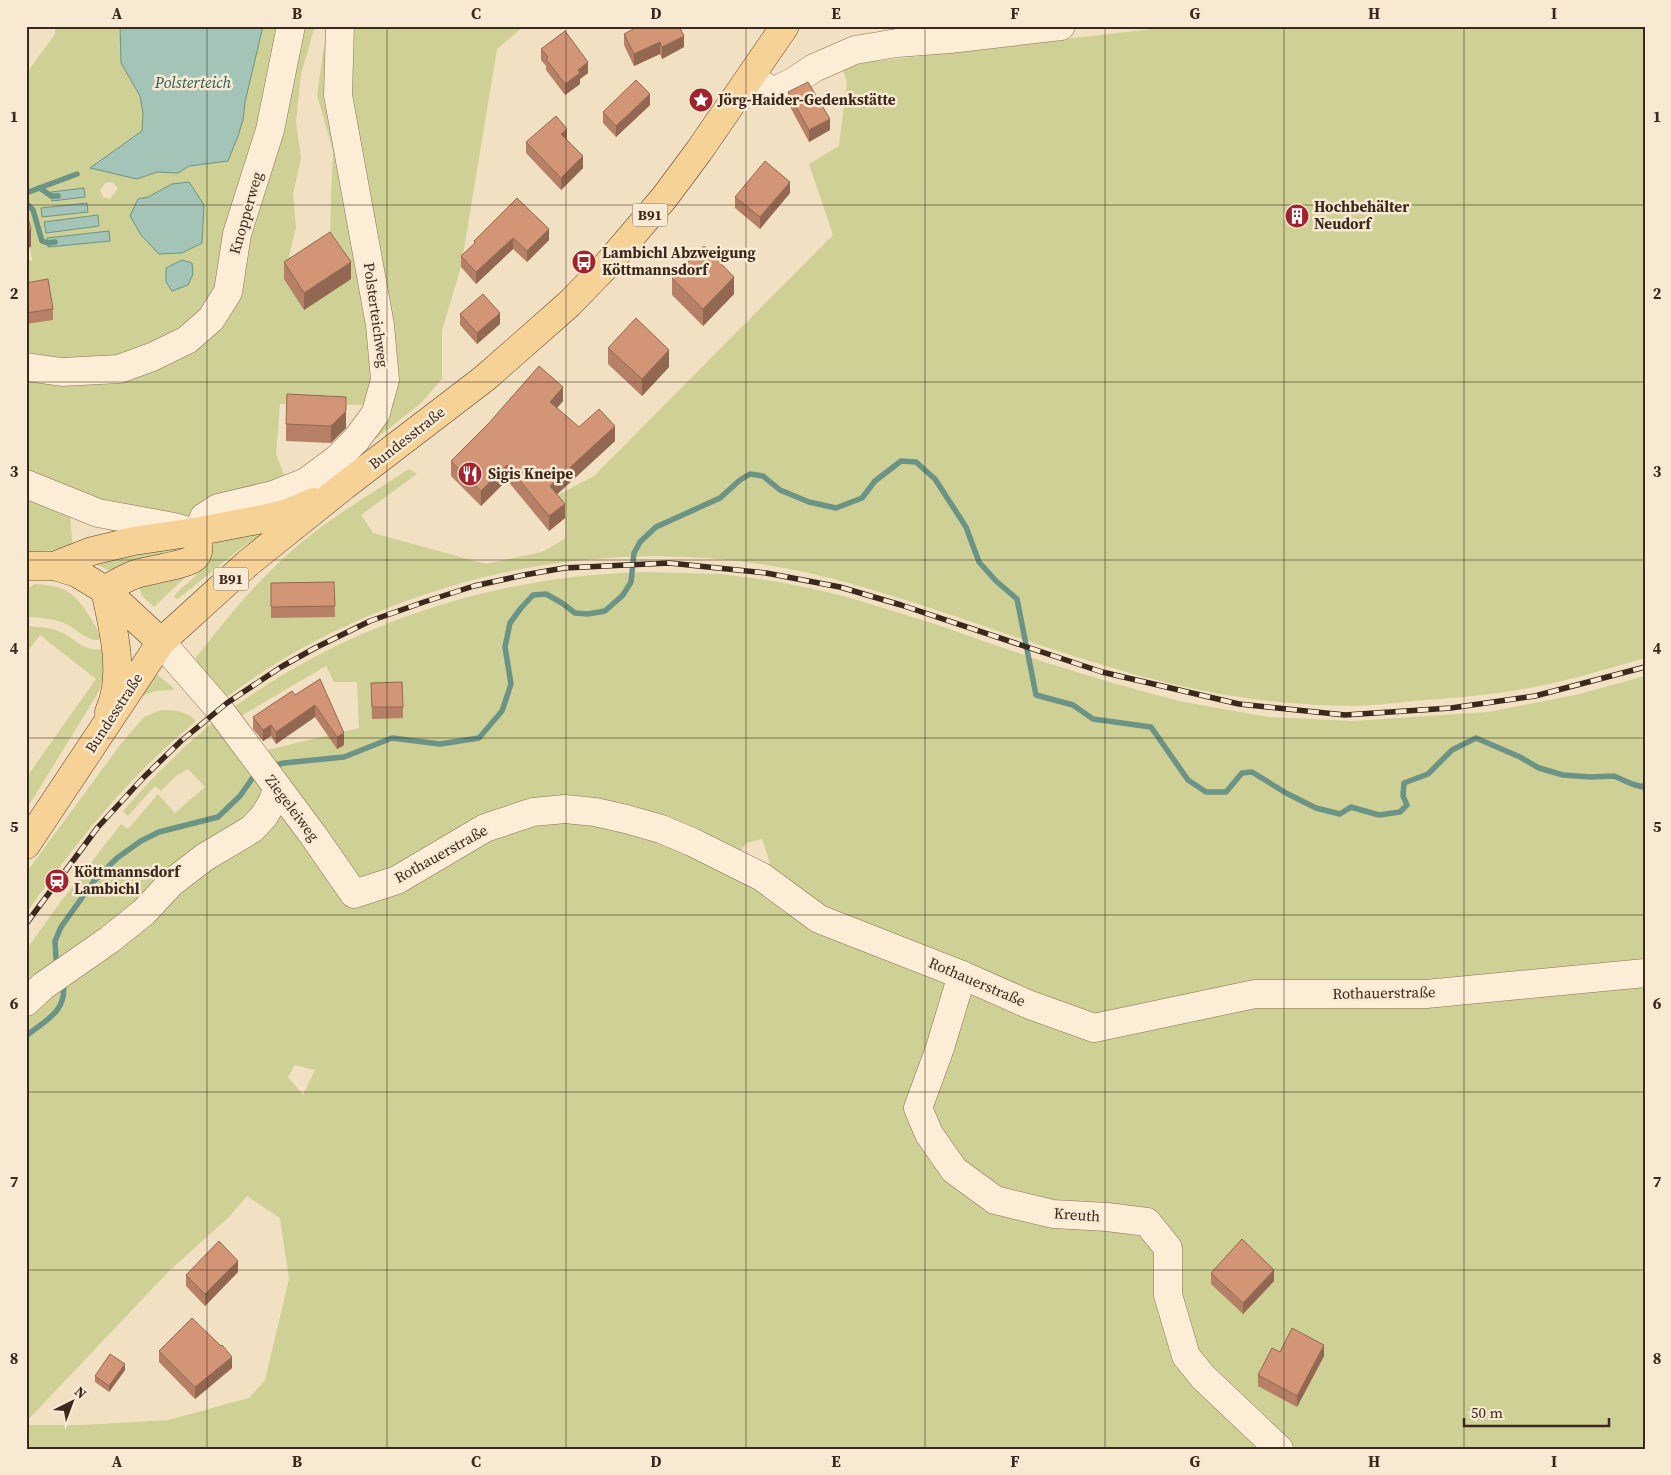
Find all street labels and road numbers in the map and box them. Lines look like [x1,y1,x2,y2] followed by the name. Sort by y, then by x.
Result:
[224,169,267,257] street label: Knopperweg
[632,204,668,226] road number: B91
[359,261,394,369] street label: Polsterteichweg
[364,401,449,474] street label: Bundesstraße
[214,568,248,590] road number: B91
[80,668,147,757] street label: Bundesstraße
[260,770,325,846] street label: Ziegeleiweg
[390,819,491,888] street label: Rothauerstraße
[925,952,1029,1012] street label: Rothauerstraße
[1332,981,1436,1004] street label: Rothauerstraße
[1053,1202,1101,1227] street label: Kreuth

